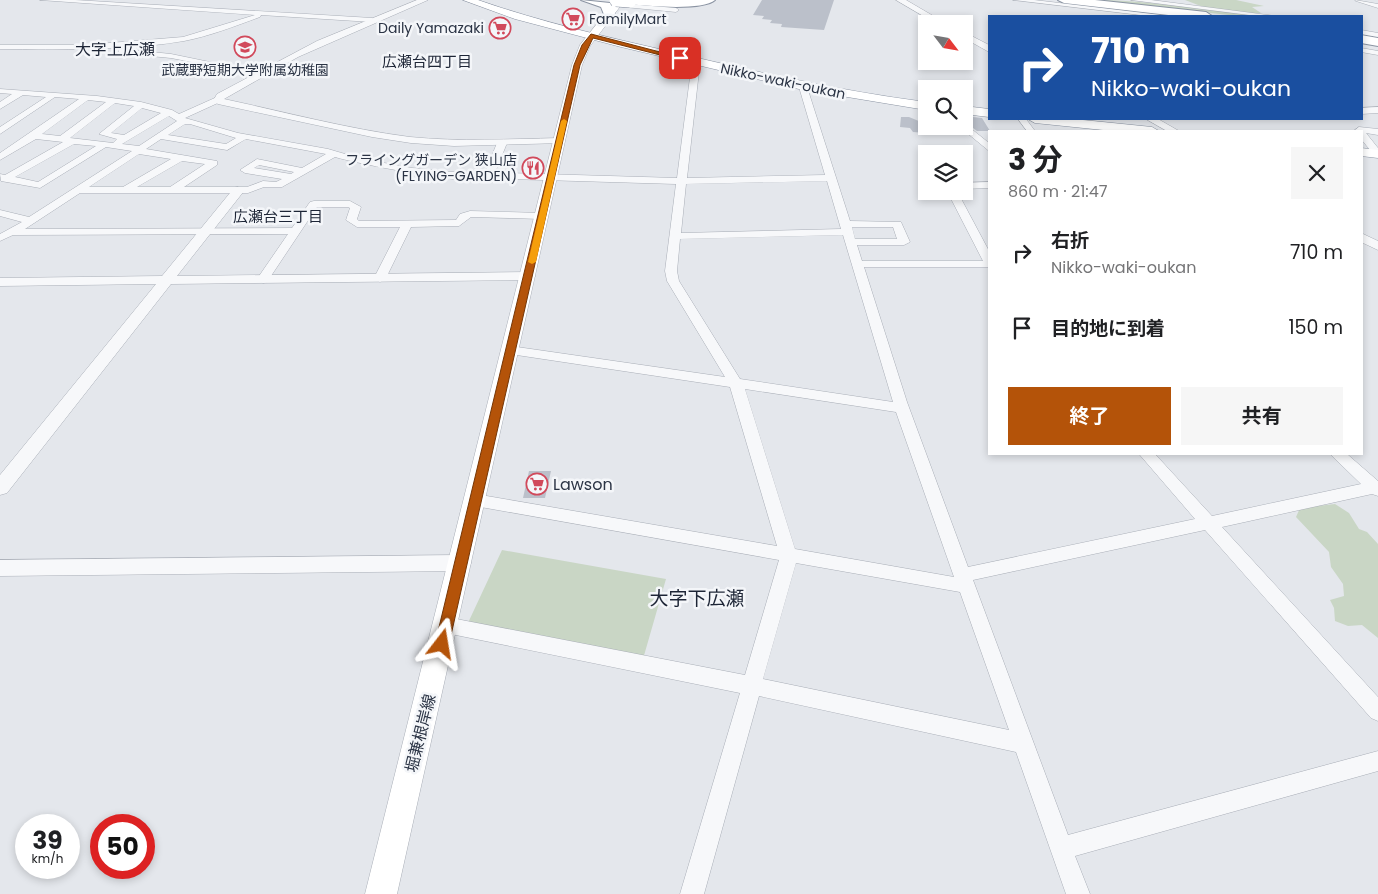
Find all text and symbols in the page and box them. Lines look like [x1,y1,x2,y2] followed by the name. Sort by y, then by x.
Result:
[561,7,585,31] supermarket icon: FamilyMart
[589,9,667,29] place label: FamilyMart
[918,15,972,70] north arrow
[918,15,973,200] map controls
[488,16,512,40] supermarket icon: Daily Yamazaki
[378,18,484,38] place label: Daily Yamazaki
[1091,26,1190,75] text: 710 m
[233,35,257,59] school or university icon: 武蔵野短期大学附属幼稚園
[1008,35,1073,100] icon: right
[659,37,701,79] pin
[75,38,155,61] district label: 大字上広瀬
[666,44,694,72] icon: arrive
[382,51,472,72] district label: 広瀬台四丁目
[719,58,847,104] street label: Nikko-waki-oukan
[161,60,329,80] place label: 武蔵野短期大学附属幼稚園
[1091,73,1291,104] text: Nikko-waki-oukan
[918,80,973,135] button: search
[1008,138,1063,181] text: 3 分
[918,145,973,200] button: layers
[1291,147,1343,199] button: close
[345,150,517,186] place label: フライングガーデン 狭山店 (FLYING-GARDEN)
[521,156,545,180] restaurant icon: フライングガーデン 狭山店 (FLYING-GARDEN)
[1008,180,1108,203] text: 860 m · 21:47
[233,206,323,227] district label: 広瀬台三丁目
[1051,227,1089,254] text: 右折
[1008,239,1036,267] icon: right
[1290,239,1343,266] text: 710 m
[1051,256,1196,279] text: Nikko-waki-oukan
[1008,314,1036,342] icon: arrive
[1288,314,1343,341] text: 150 m
[1051,315,1165,342] text: 目的地に到着
[1008,387,1171,445] button: 終了
[1181,387,1343,445] button: 共有
[525,472,549,496] supermarket icon: Lawson
[553,473,613,496] place label: Lawson
[649,585,745,612] district label: 大字下広瀬
[415,617,467,669] position arrow
[400,692,441,775] street label: 堀兼根岸線
[90,814,155,879] speed limit sign: 50
[32,823,63,858] text: 39
[32,850,63,867] text: km/h

